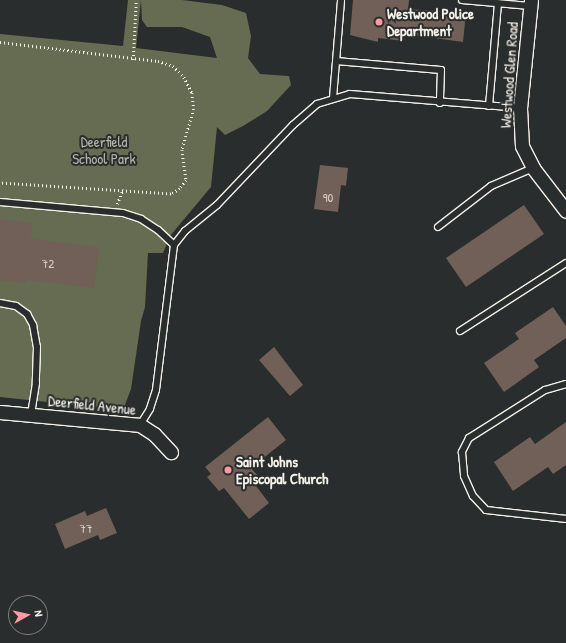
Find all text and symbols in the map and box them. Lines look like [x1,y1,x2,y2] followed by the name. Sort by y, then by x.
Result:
[387,4,474,39] place label: Westwood Police Department
[374,17,384,27] marker: Westwood Police Department
[496,21,522,129] street label: Westwood Glen Road
[72,132,136,167] park label: Deerfield School Park
[323,189,333,205] house number: 90
[42,255,54,271] house number: 72
[47,391,137,419] street label: Deerfield Avenue
[236,452,328,487] place label: Saint Johns Episcopal Church
[223,465,233,475] marker: Saint Johns Episcopal Church
[80,520,92,536] house number: 77
[8,595,48,635] north arrow
[32,610,46,617] text: N

